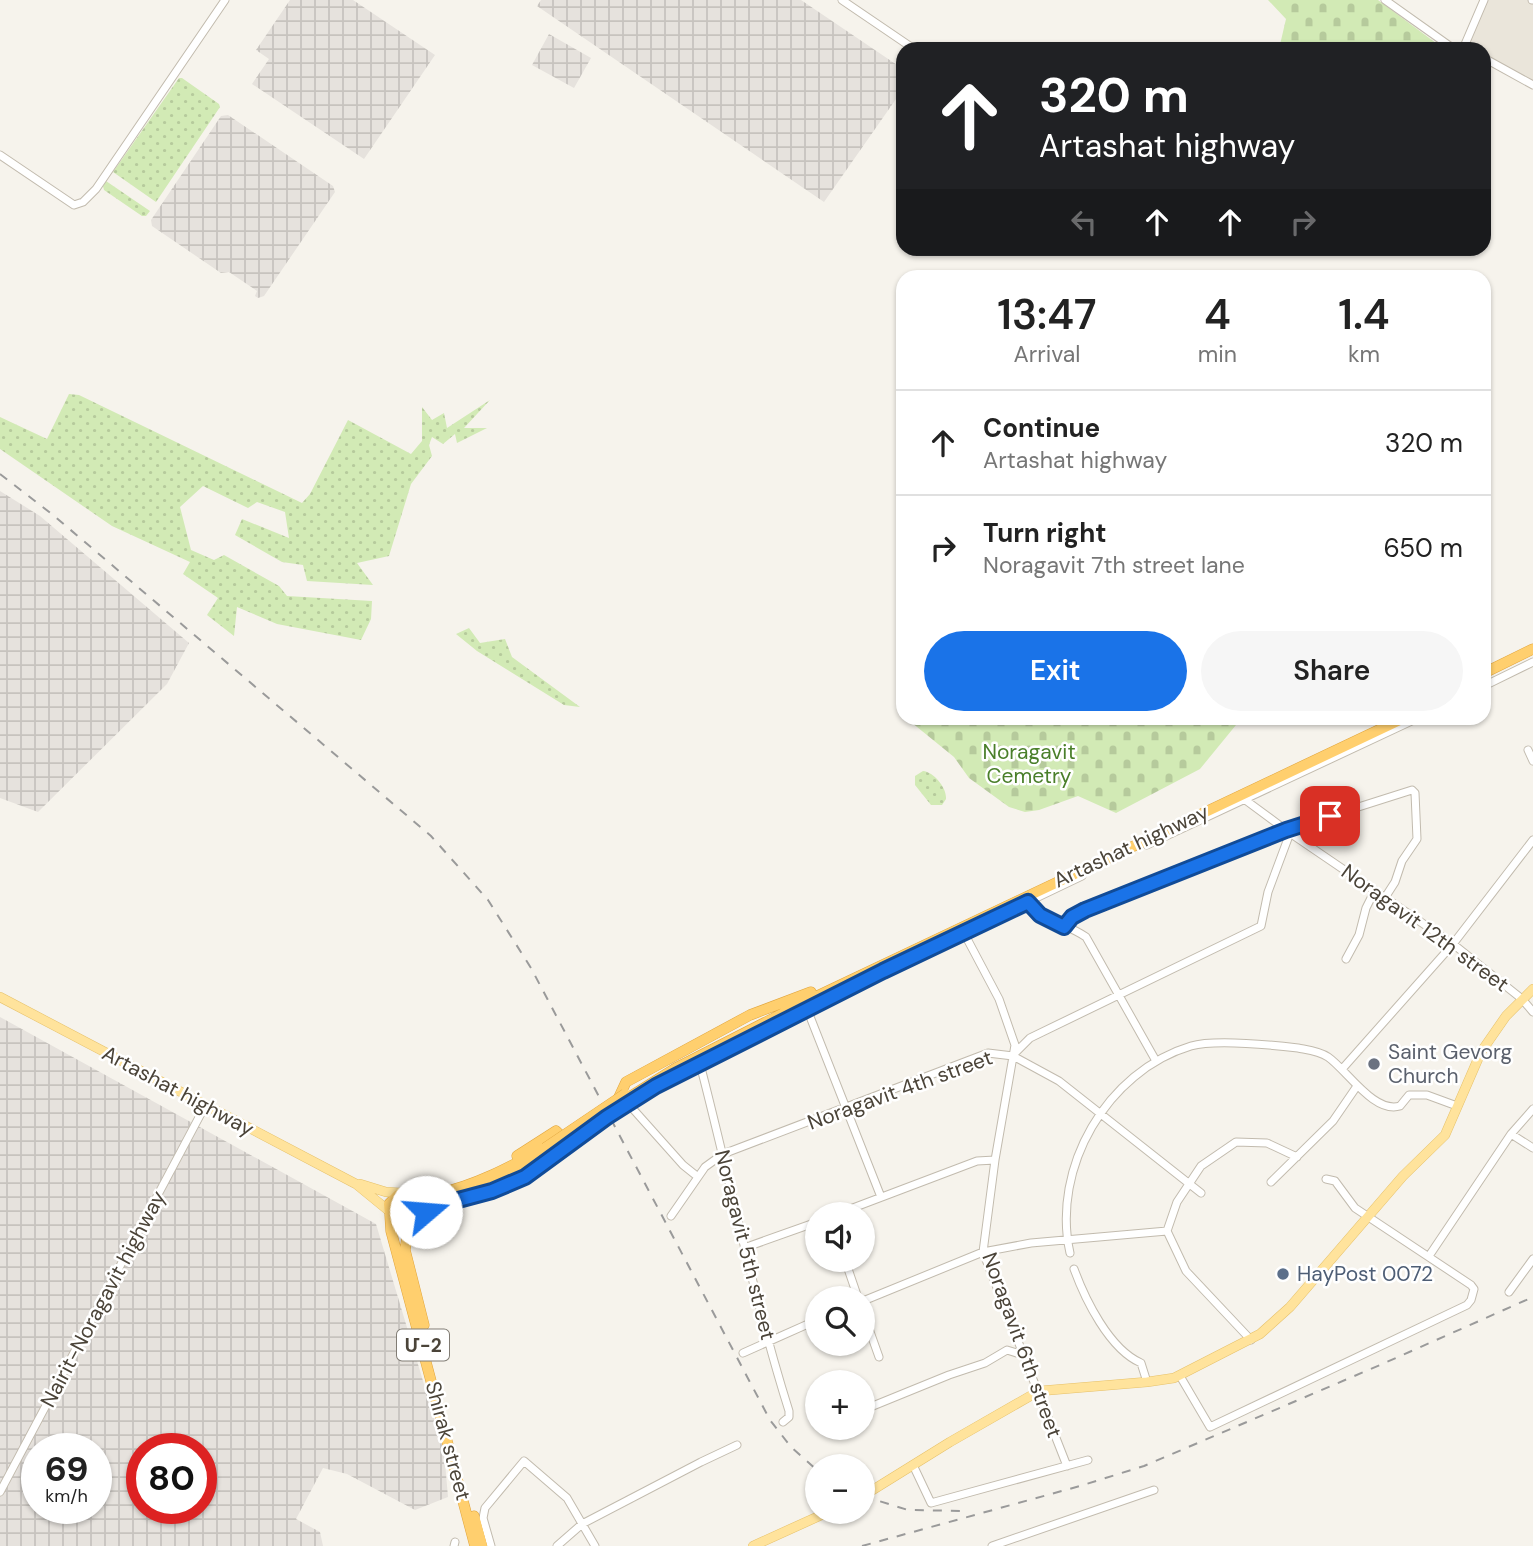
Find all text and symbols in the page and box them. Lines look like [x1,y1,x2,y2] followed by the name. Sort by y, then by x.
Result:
[1039,63,1189,127] text: 320 m
[924,70,1015,161] icon: ahead
[1039,125,1295,167] text: Artashat highway
[1065,203,1103,241] icon: left
[1138,203,1176,241] icon: ahead
[1211,203,1249,241] icon: ahead
[1284,203,1322,241] icon: right
[997,287,1096,342] text: 13:47
[1204,287,1231,342] text: 4
[1338,287,1390,342] text: 1.4
[1013,339,1080,369] text: Arrival
[1198,339,1237,369] text: min
[1348,339,1380,369] text: km
[983,411,1100,445] text: Continue
[924,424,962,462] icon: ahead
[1385,426,1463,460] text: 320 m
[983,445,1167,475] text: Artashat highway
[983,516,1107,550] text: Turn right
[924,529,962,567] icon: right
[1383,531,1463,565] text: 650 m
[983,550,1245,580] text: Noragavit 7th street lane
[924,631,1187,711] button: Exit
[1201,631,1463,711] button: Share
[982,738,1076,790] park label: Noragavit Cemetry
[1300,786,1360,846] pin
[1311,797,1349,835] icon: arrive
[1049,798,1213,894] street label: Artashat highway
[1336,858,1514,998] street label: Noragavit 12th street
[1388,1038,1512,1090] place label: Saint Gevorg Church
[97,1039,259,1143] street label: Artashat highway
[804,1044,996,1136] street label: Noragavit 4th street
[1366,1056,1382,1072] marker: Saint Gevorg Church
[708,1147,782,1343] street label: Noragavit 5th street
[389,1175,463,1249] position arrow
[34,1186,172,1412] street label: Nairit-Noragavit highway
[805,1202,875,1524] map controls
[805,1202,875,1272] button: sound
[975,1248,1069,1442] street label: Noragavit 6th street
[1297,1260,1433,1288] place label: HayPost 0072
[1275,1266,1291,1282] marker: HayPost 0072
[805,1286,875,1356] button: search
[397,1330,449,1360] road number: Մ-2
[805,1370,875,1440] button: +
[419,1378,477,1504] street label: Shirak street
[126,1433,217,1524] speed limit sign: 80
[45,1446,88,1492] text: 69
[805,1454,875,1524] button: −
[45,1484,88,1508] text: km/h

